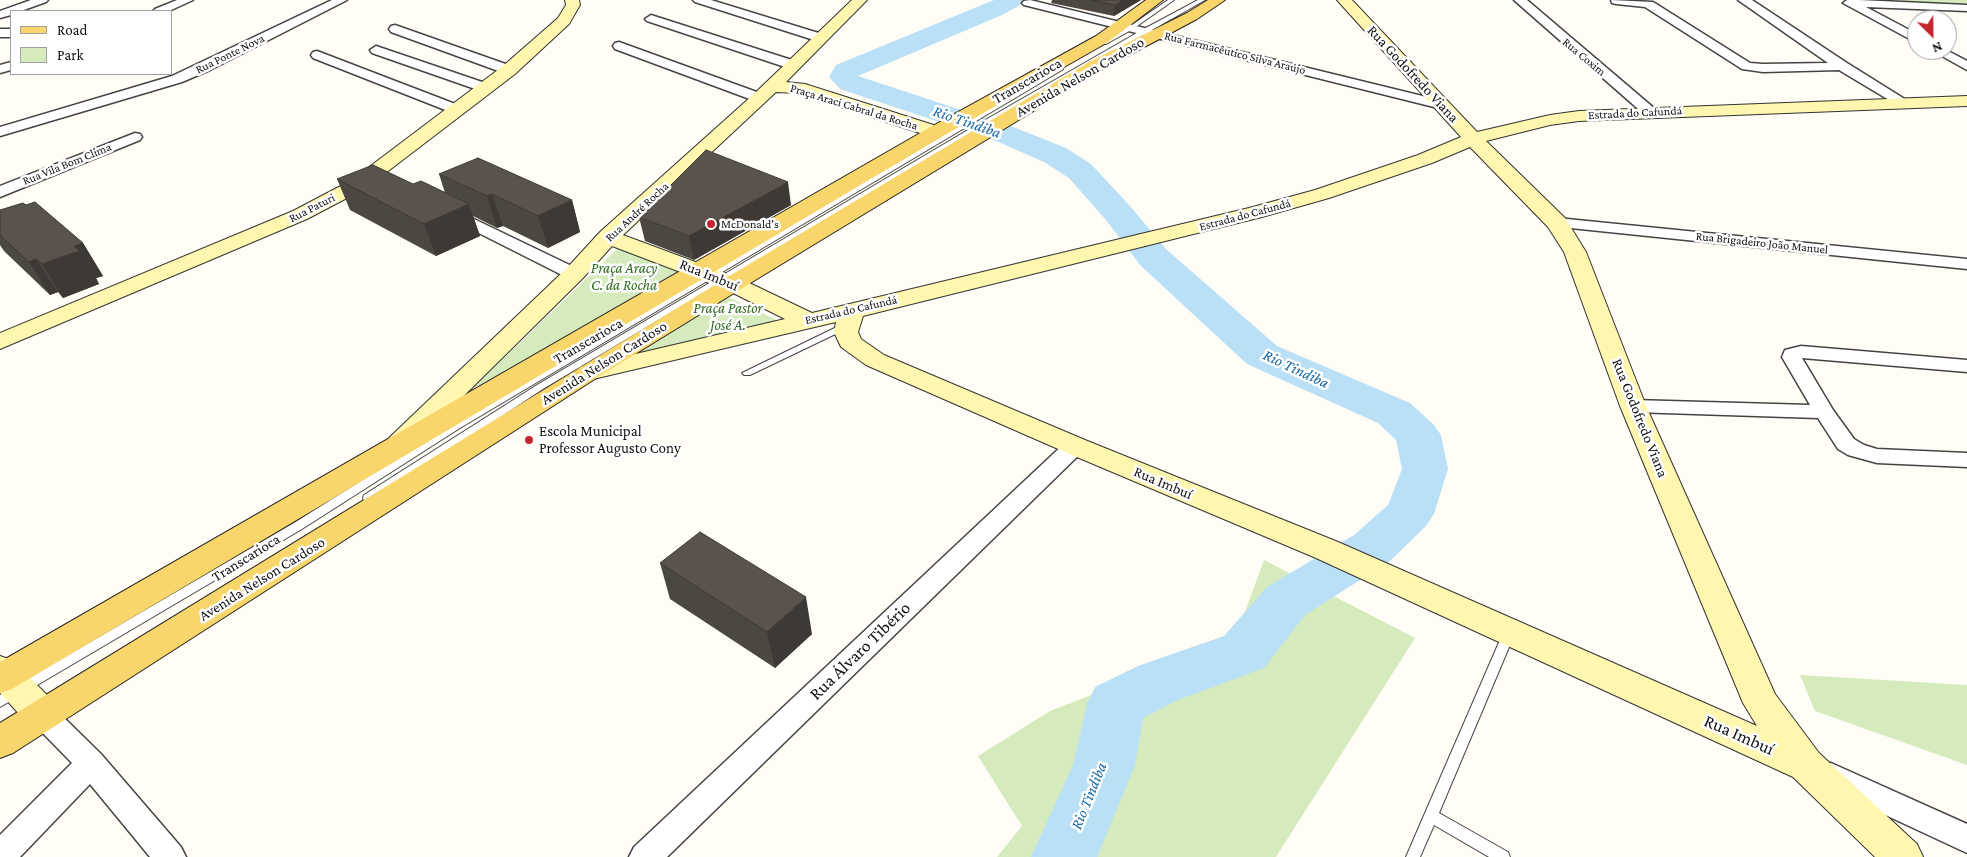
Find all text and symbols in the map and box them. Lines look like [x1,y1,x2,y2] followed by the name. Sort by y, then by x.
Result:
[10,10,172,75] legend
[1907,10,1957,60] north arrow
[57,22,87,38] text: Road
[1363,22,1463,126] street label: Rua Godofredo Viana
[1163,28,1307,78] street label: Rua Farmacêutico Silva Araújo
[193,31,267,77] street label: Rua Ponte Nova
[1013,33,1147,121] street label: Avenida Nelson Cardoso
[1559,35,1609,79] street label: Rua Coxim
[1930,39,1945,57] text: N
[57,47,84,63] text: Park
[989,54,1065,108] street label: Transcarioca
[789,81,919,133] street label: Praça Araci Cabral da Rocha
[931,101,1003,143] water label: Rio Tindiba
[1588,103,1682,123] street label: Estrada do Cafundá
[21,140,113,188] street label: Rua Vila Bom Clima
[602,179,672,245] street label: Rua André Rocha
[287,190,337,226] street label: Rua Paturi
[1198,196,1292,234] street label: Estrada do Cafundá
[721,217,779,231] place label: McDonald's
[705,218,717,230] marker: McDonald's
[1695,229,1829,257] street label: Rua Brigadeiro João Manuel
[677,255,741,295] street label: Rua Imbuí
[591,259,657,294] park label: Praça Aracy C. da Rocha
[803,292,899,328] street label: Estrada do Cafundá
[693,299,763,334] park label: Praça Pastor José A.
[550,314,626,368] street label: Transcarioca
[538,317,670,409] street label: Avenida Nelson Cardoso
[1260,345,1332,393] water label: Rio Tindiba
[1608,356,1672,480] street label: Rua Godofredo Viana
[539,422,681,457] place label: Escola Municipal Professor Augusto Cony
[523,434,535,446] marker: Escola Municipal Professor Augusto Cony
[1131,463,1195,503] street label: Rua Imbuí
[209,530,283,586] street label: Transcarioca
[196,533,328,625] street label: Avenida Nelson Cardoso
[805,597,915,705] street label: Rua Álvaro Tibério
[1701,710,1777,760] street label: Rua Imbuí
[1067,760,1111,832] water label: Rio Tindiba

